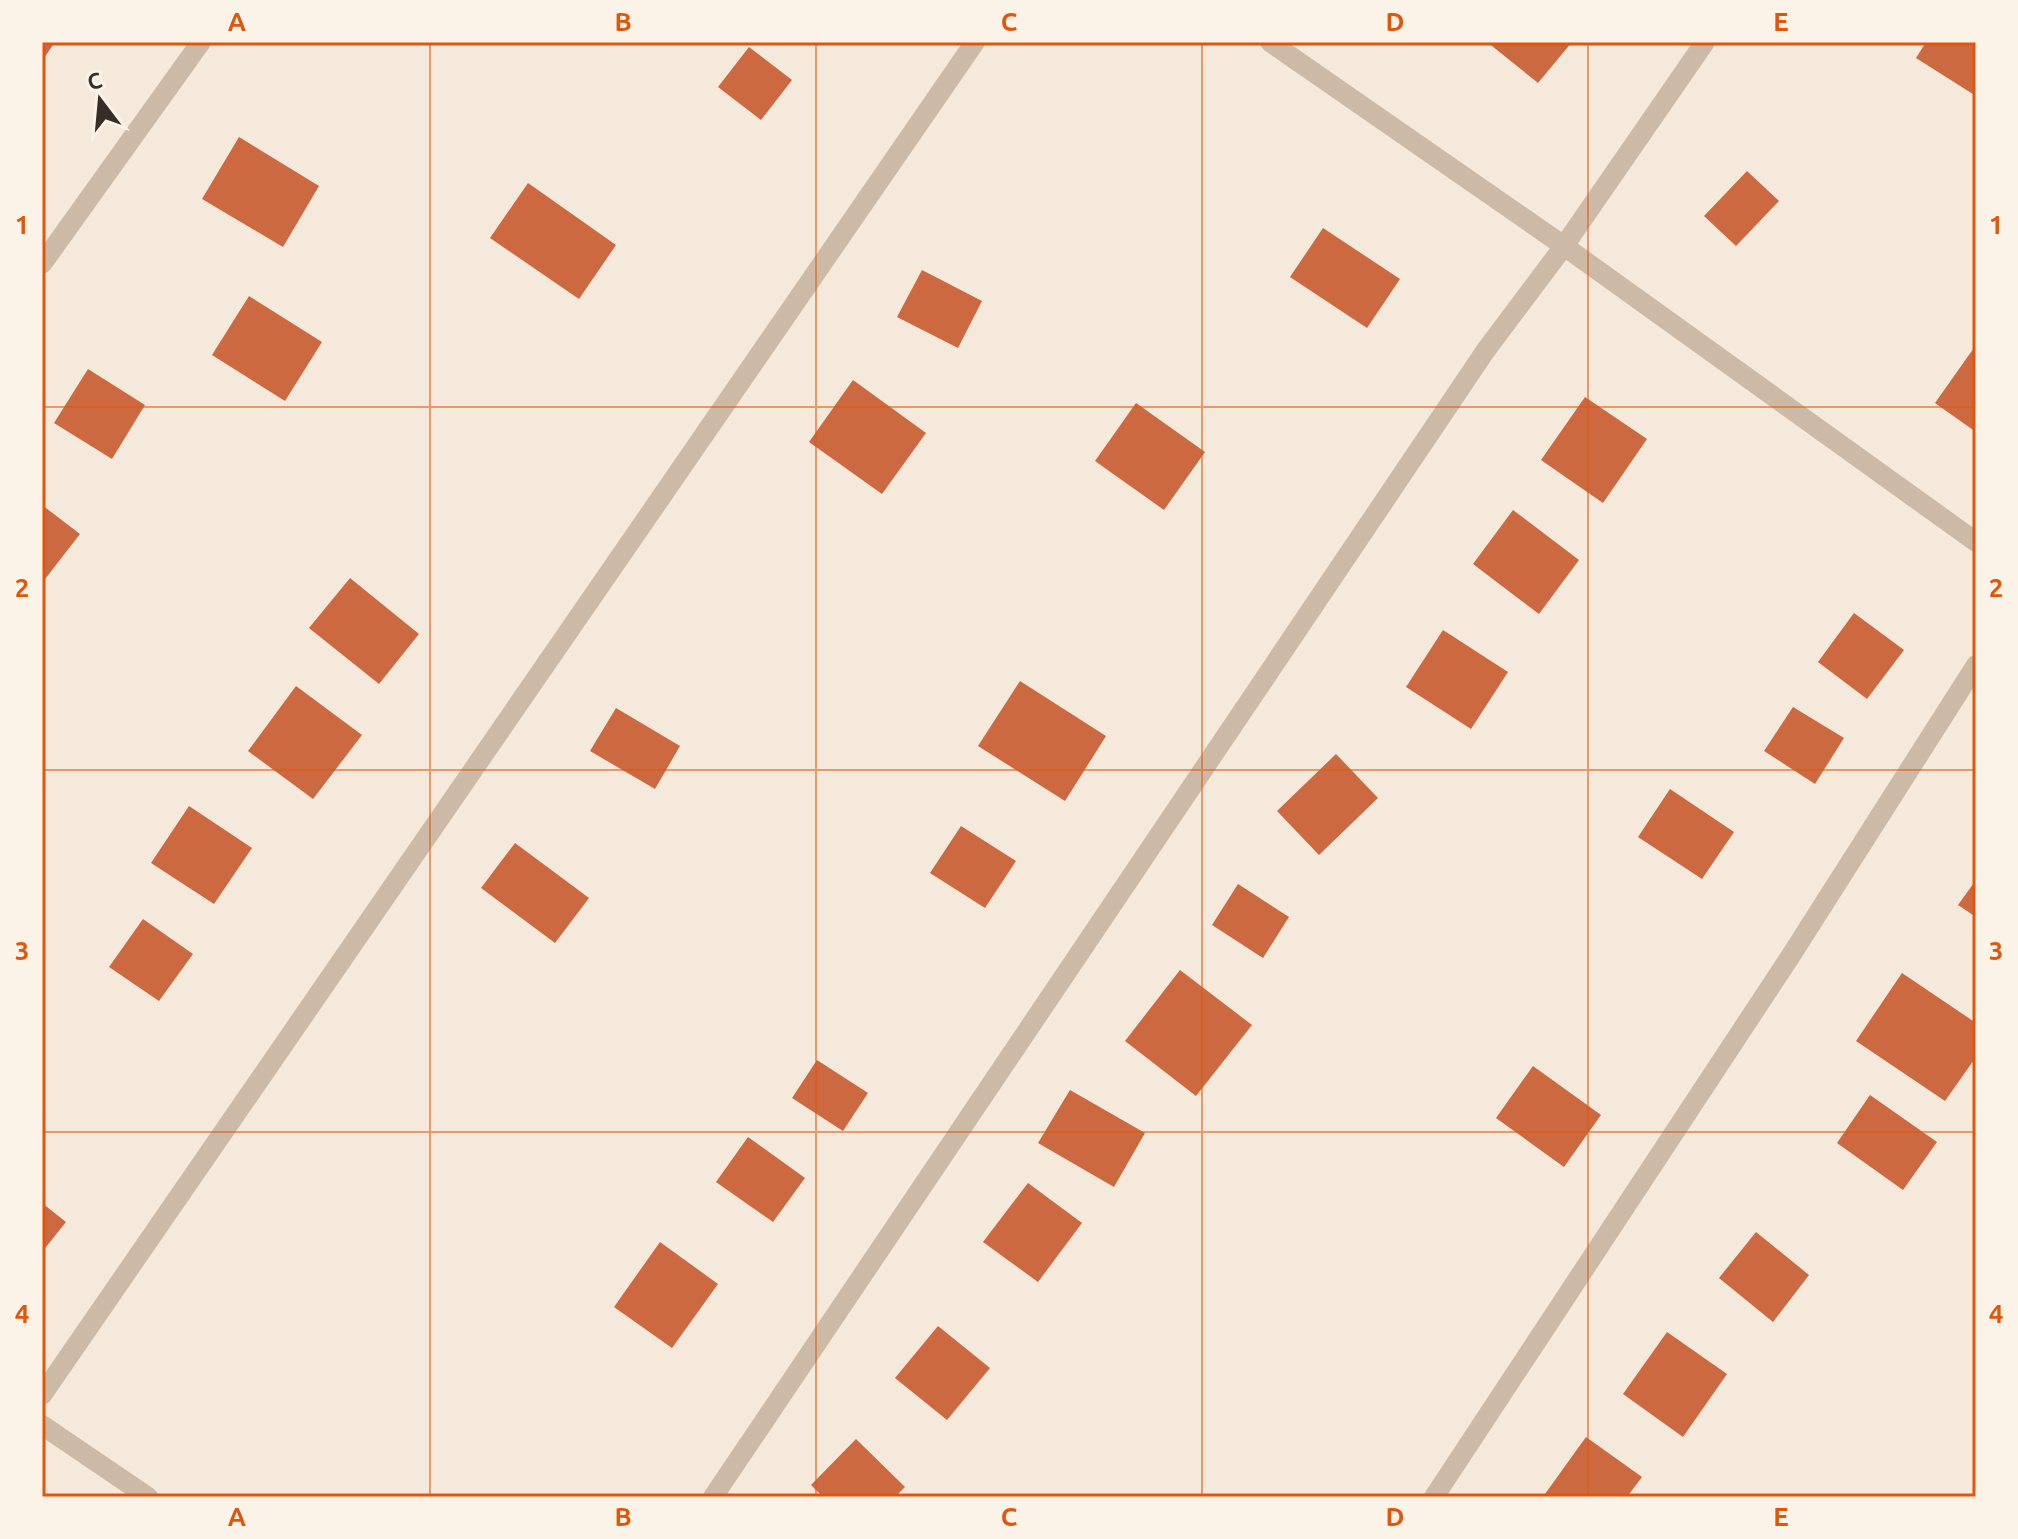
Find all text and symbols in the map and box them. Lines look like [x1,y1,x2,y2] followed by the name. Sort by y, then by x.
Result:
[228,7,247,36] text: A
[614,7,632,36] text: B
[1001,7,1018,36] text: C
[1386,7,1404,36] text: D
[1773,7,1789,36] text: E
[60,60,140,140] north arrow
[84,66,105,94] text: С
[15,210,29,239] text: 1
[1989,210,2003,239] text: 1
[15,573,29,602] text: 2
[1989,573,2003,602] text: 2
[15,936,29,965] text: 3
[1989,936,2003,965] text: 3
[15,1299,29,1328] text: 4
[1989,1299,2003,1328] text: 4
[228,1502,247,1531] text: A
[614,1502,632,1531] text: B
[1001,1502,1018,1531] text: C
[1386,1502,1404,1531] text: D
[1773,1502,1789,1531] text: E

